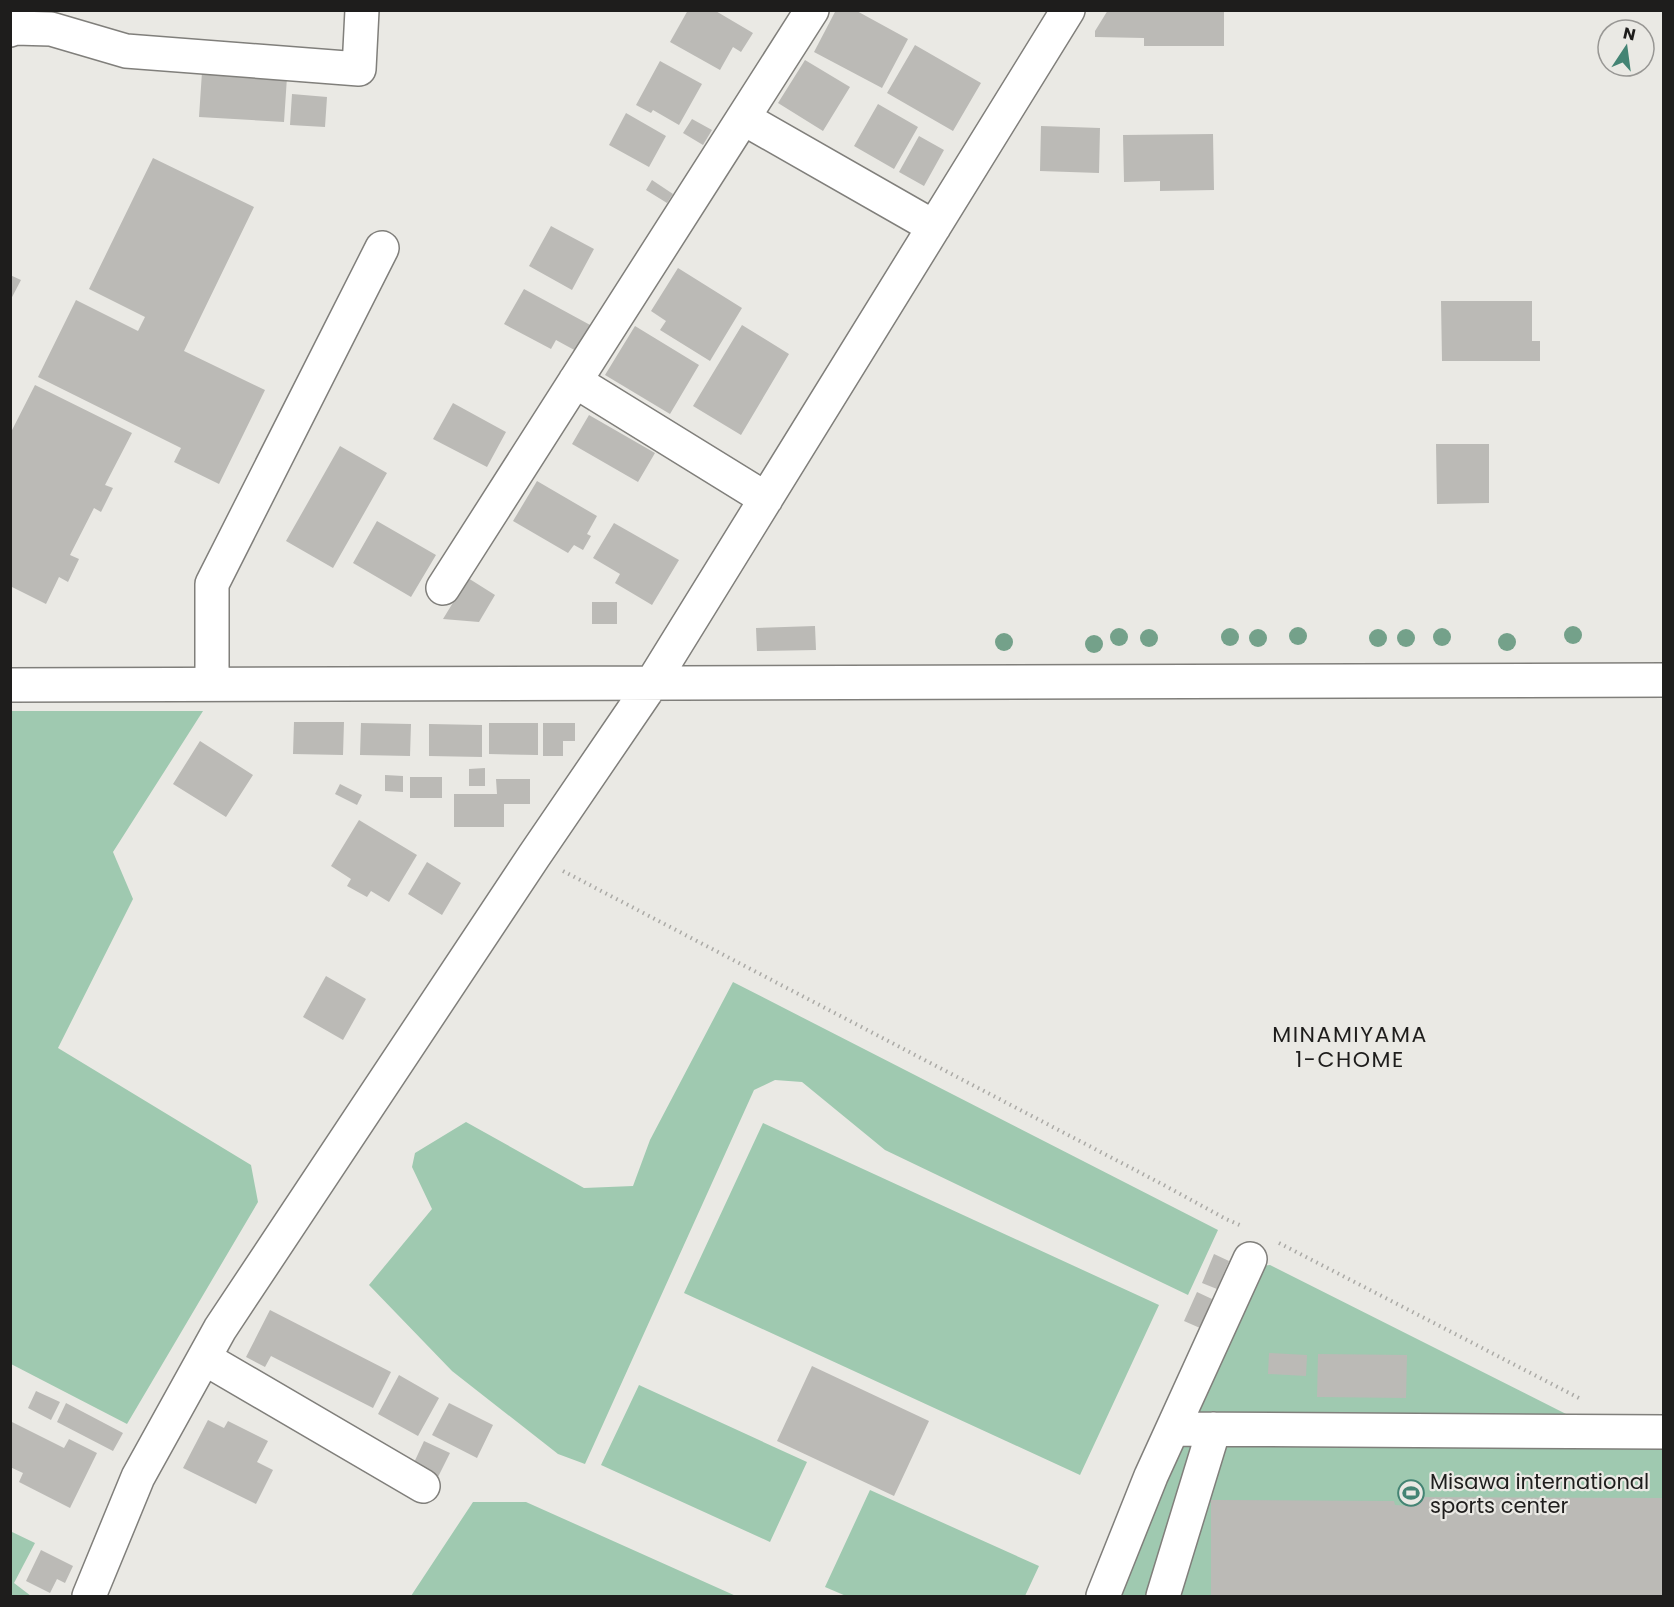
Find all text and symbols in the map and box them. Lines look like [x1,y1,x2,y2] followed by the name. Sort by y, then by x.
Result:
[1596,18,1656,78] north arrow
[1621,21,1638,46] text: N
[1272,1019,1428,1075] district label: MINAMIYAMA 1-CHOME
[1430,1467,1649,1520] place label: Misawa international sports center
[1396,1478,1426,1508] sports icon: Misawa international sports center

